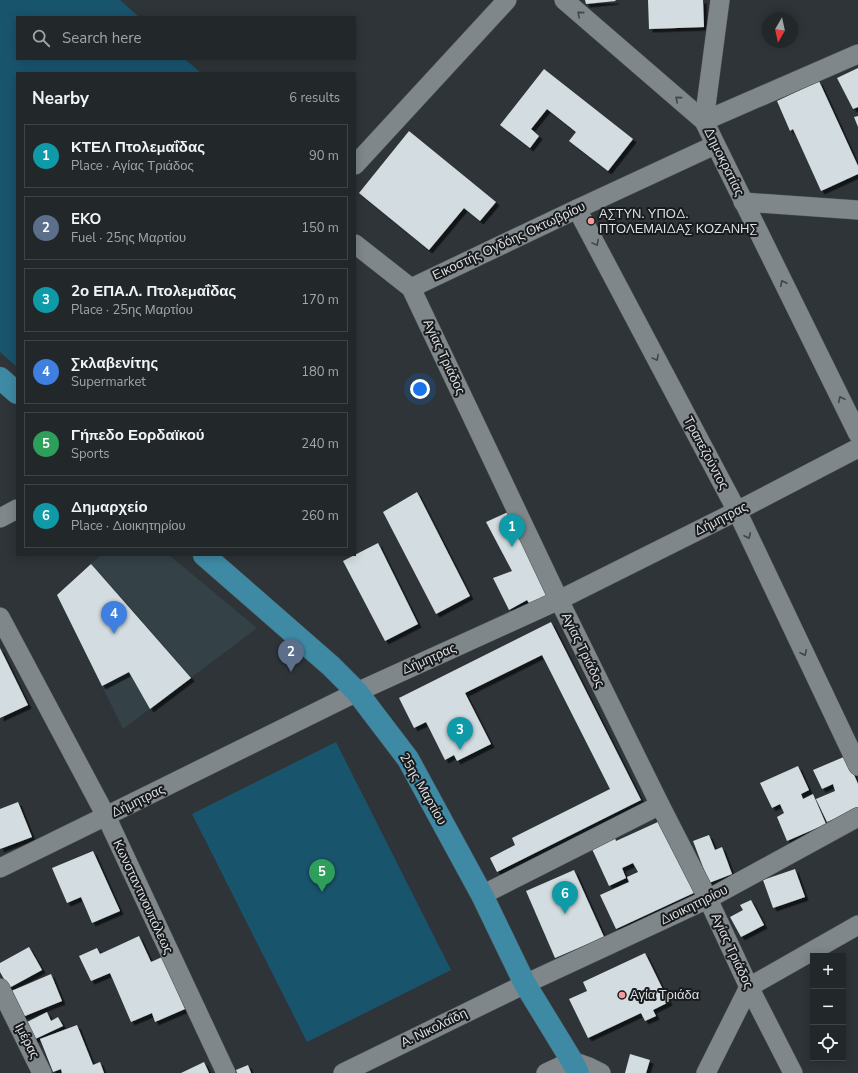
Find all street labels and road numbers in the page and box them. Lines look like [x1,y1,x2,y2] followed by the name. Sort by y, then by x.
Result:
[700,125,748,199] street label: Δημοκρατίας
[430,198,588,284] street label: Εικοστής Ογδόης Οκτωβρίου
[419,316,469,398] street label: Αγίας Τριάδος
[679,413,733,493] street label: Τραπεζούντος
[691,498,751,540] street label: Δήμητρας
[557,609,609,691] street label: Αγίας Τριάδος
[399,639,459,679] street label: Δήμητρας
[395,750,451,828] street label: 25ης Μαρτίου
[108,780,168,822] street label: Δήμητρας
[109,837,177,957] street label: Κωνσταντινουπόλεως
[657,881,731,929] street label: Διοικητηρίου
[707,910,757,992] street label: Αγίας Τριάδος
[398,1004,470,1052] street label: Α. Νικολαΐδη
[10,1020,44,1062] street label: Ιμέρας

